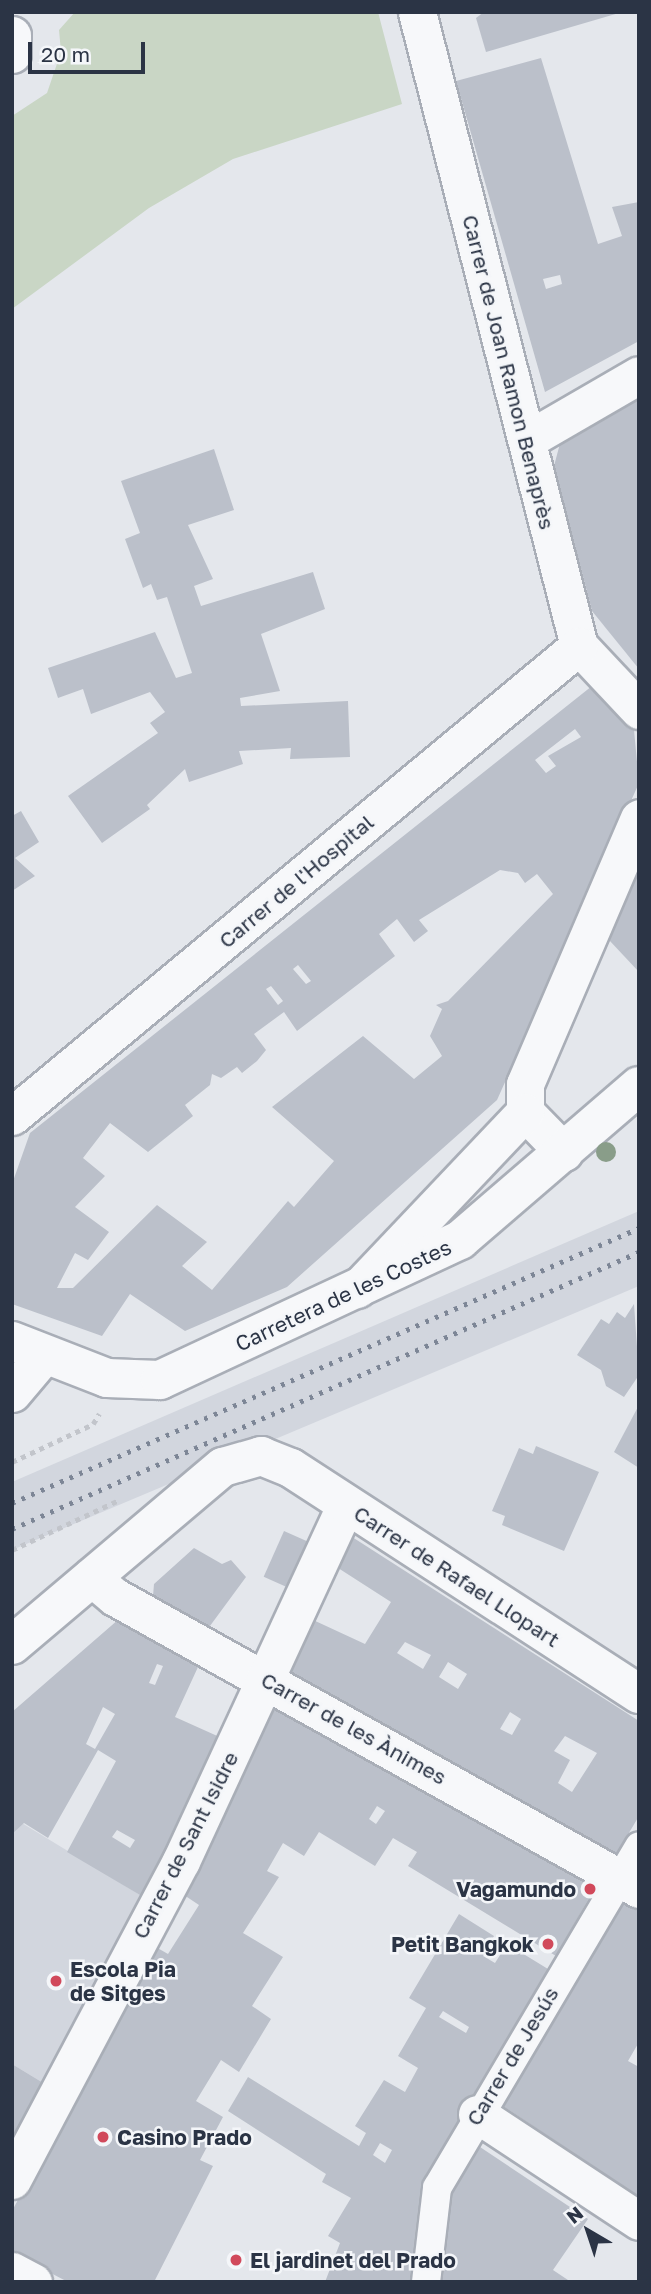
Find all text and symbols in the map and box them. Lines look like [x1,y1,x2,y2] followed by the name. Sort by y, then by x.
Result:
[32,28,149,72] scale bar
[41,41,90,67] text: 20 m
[458,212,560,532] street label: Carrer de Joan Ramon Benaprès
[214,809,378,953] street label: Carrer de l'Hospital
[231,1234,455,1356] street label: Carretera de les Costes
[349,1500,565,1652] street label: Carrer de Rafael Llopart
[257,1667,451,1789] street label: Carrer de les Ànimes
[127,1747,243,1943] street label: Carrer de Sant Isidre
[456,1876,576,1902] place label: Vagamundo
[582,1881,598,1897] marker: Vagamundo
[391,1931,534,1957] place label: Petit Bangkok
[540,1936,556,1952] marker: Petit Bangkok
[70,1956,176,2006] place label: Escola Pia de Sitges
[48,1973,64,1989] marker: Escola Pia de Sitges
[461,1982,563,2130] street label: Carrer de Jesús
[117,2124,252,2150] place label: Casino Prado
[95,2129,111,2145] marker: Casino Prado
[553,2196,623,2266] north arrow
[562,2201,587,2228] text: N
[250,2247,456,2273] place label: El jardinet del Prado
[228,2252,244,2268] marker: El jardinet del Prado

